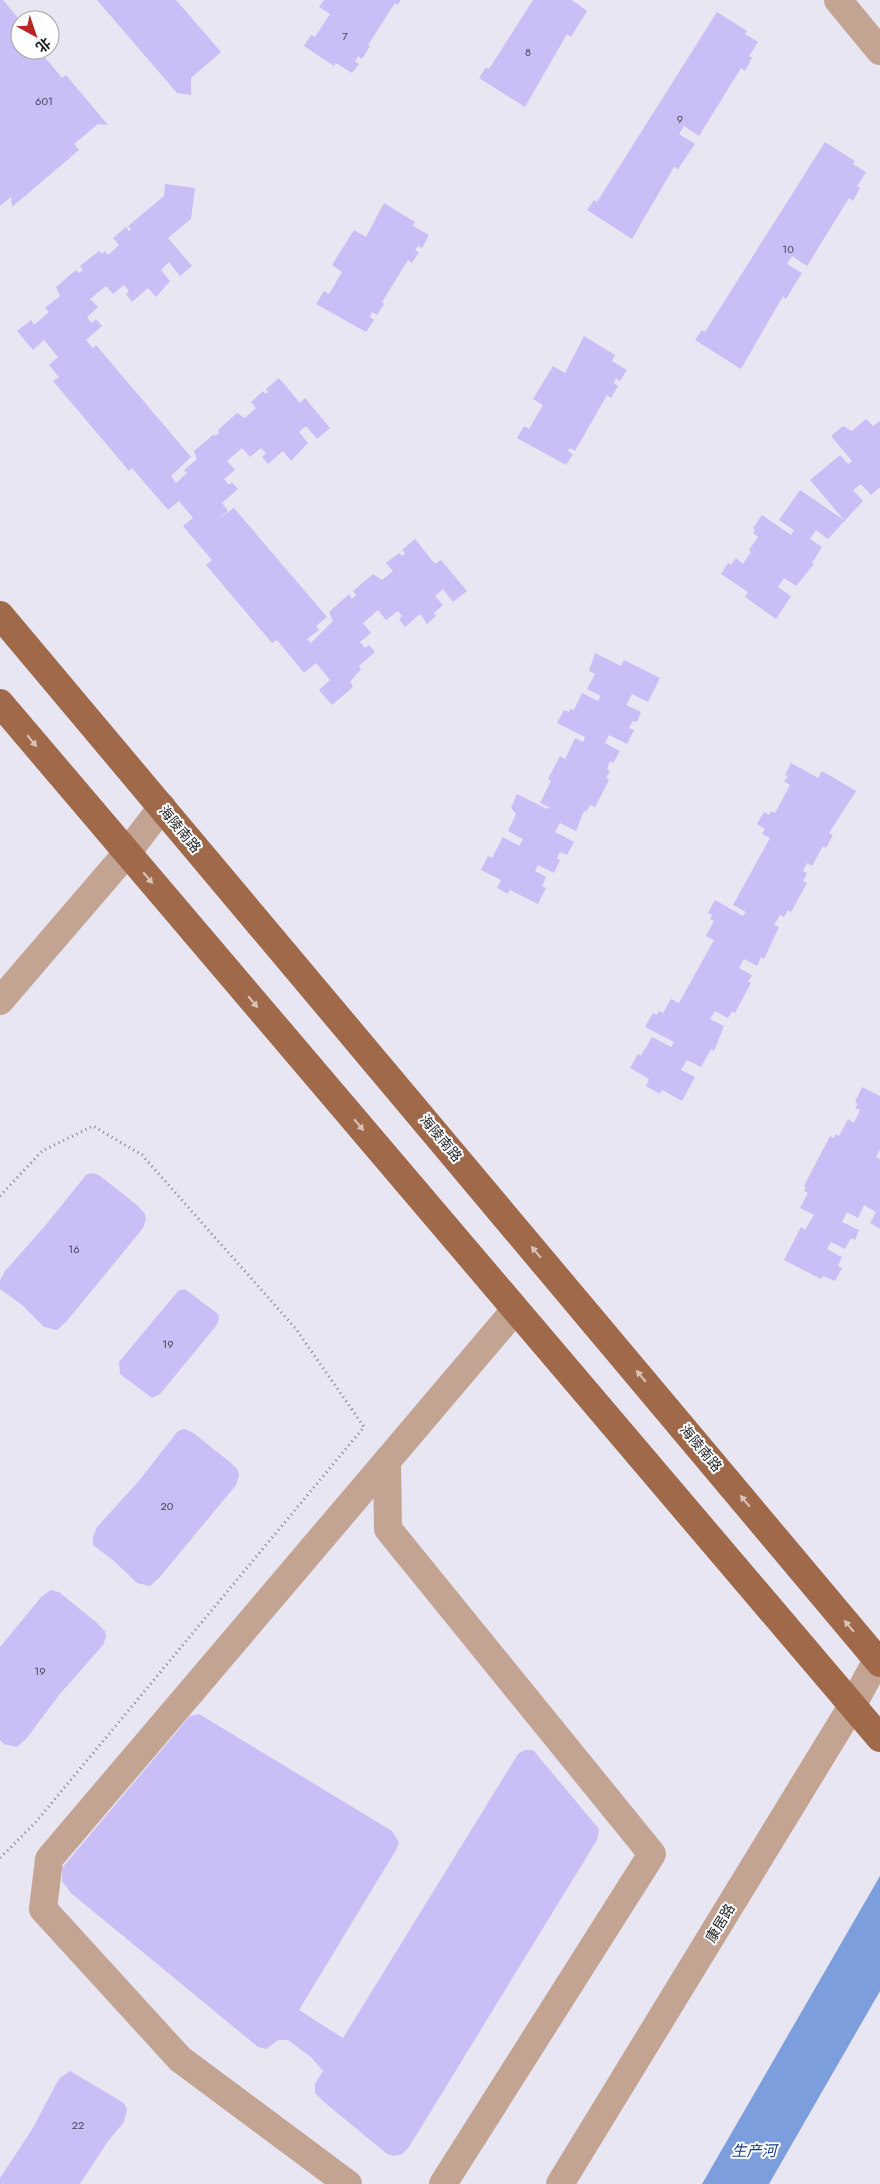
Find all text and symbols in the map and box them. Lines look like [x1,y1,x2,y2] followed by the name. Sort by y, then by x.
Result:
[10,10,60,60] north arrow
[342,28,348,44] house number: 7
[32,33,55,57] text: 北
[525,44,531,60] house number: 8
[35,93,53,109] house number: 601
[677,111,683,127] house number: 9
[782,241,794,257] house number: 10
[26,734,37,747] one-way arrow
[154,801,206,857] street label: 海陵南路
[142,871,154,883] one-way arrow
[248,995,259,1008] one-way arrow
[415,1110,467,1166] street label: 海陵南路
[353,1119,364,1132] one-way arrow
[68,1241,80,1257] house number: 16
[530,1246,542,1258] one-way arrow
[162,1336,174,1352] house number: 19
[635,1370,646,1383] one-way arrow
[675,1420,727,1476] street label: 海陵南路
[739,1495,751,1507] one-way arrow
[161,1498,174,1514] house number: 20
[843,1619,854,1632] one-way arrow
[34,1663,46,1679] house number: 19
[701,1900,739,1946] street label: 康居路
[72,2117,84,2133] house number: 22
[731,2140,779,2162] water label: 生产河

